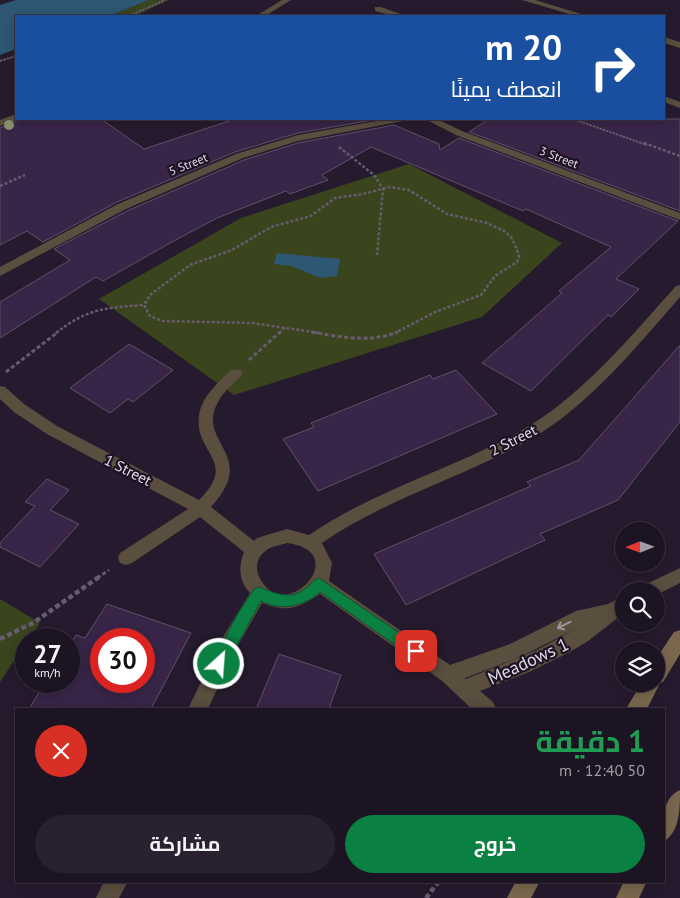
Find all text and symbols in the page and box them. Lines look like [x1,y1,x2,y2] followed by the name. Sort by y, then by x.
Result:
[485,24,562,70] text: 20 m
[580,35,645,100] icon: right
[451,75,562,103] text: انعطف يمينًا
[537,143,581,171] street label: 3 Street
[166,149,210,179] street label: 5 Street
[486,420,540,460] street label: 2 Street
[101,450,155,490] street label: 1 Street
[615,522,665,572] north arrow
[615,522,665,692] map controls
[615,582,665,632] button: search
[557,620,572,630] one-way arrow
[90,628,155,693] speed limit sign: 30
[395,630,437,672] pin
[484,632,572,690] street label: Meadows 1
[192,637,244,689] position arrow
[402,637,430,665] icon: arrive
[33,638,62,670] text: 27
[615,642,665,692] button: layers
[34,665,61,680] text: km/h
[536,721,645,760] text: 1 دقيقة
[35,725,87,777] button: close
[559,760,645,780] text: 50 m · 12:40
[35,815,335,873] button: مشاركة
[345,815,645,873] button: خروج

